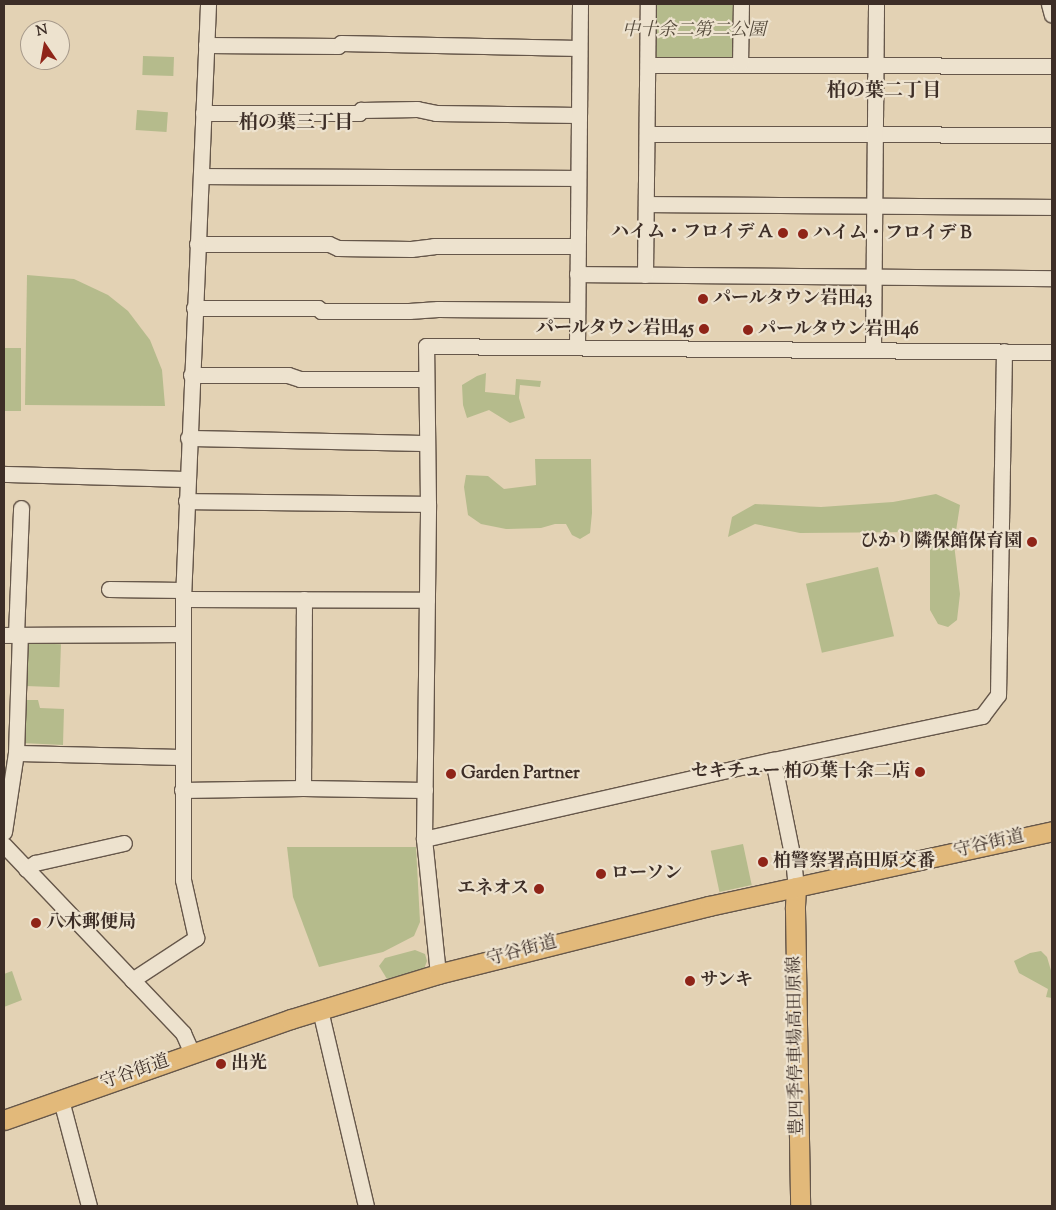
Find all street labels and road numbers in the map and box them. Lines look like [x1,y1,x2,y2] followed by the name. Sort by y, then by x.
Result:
[951,826,1027,864] street label: 守谷街道
[484,932,560,972] street label: 守谷街道
[785,956,809,1136] street label: 豊四季停車場高田原線
[97,1051,173,1095] street label: 守谷街道

